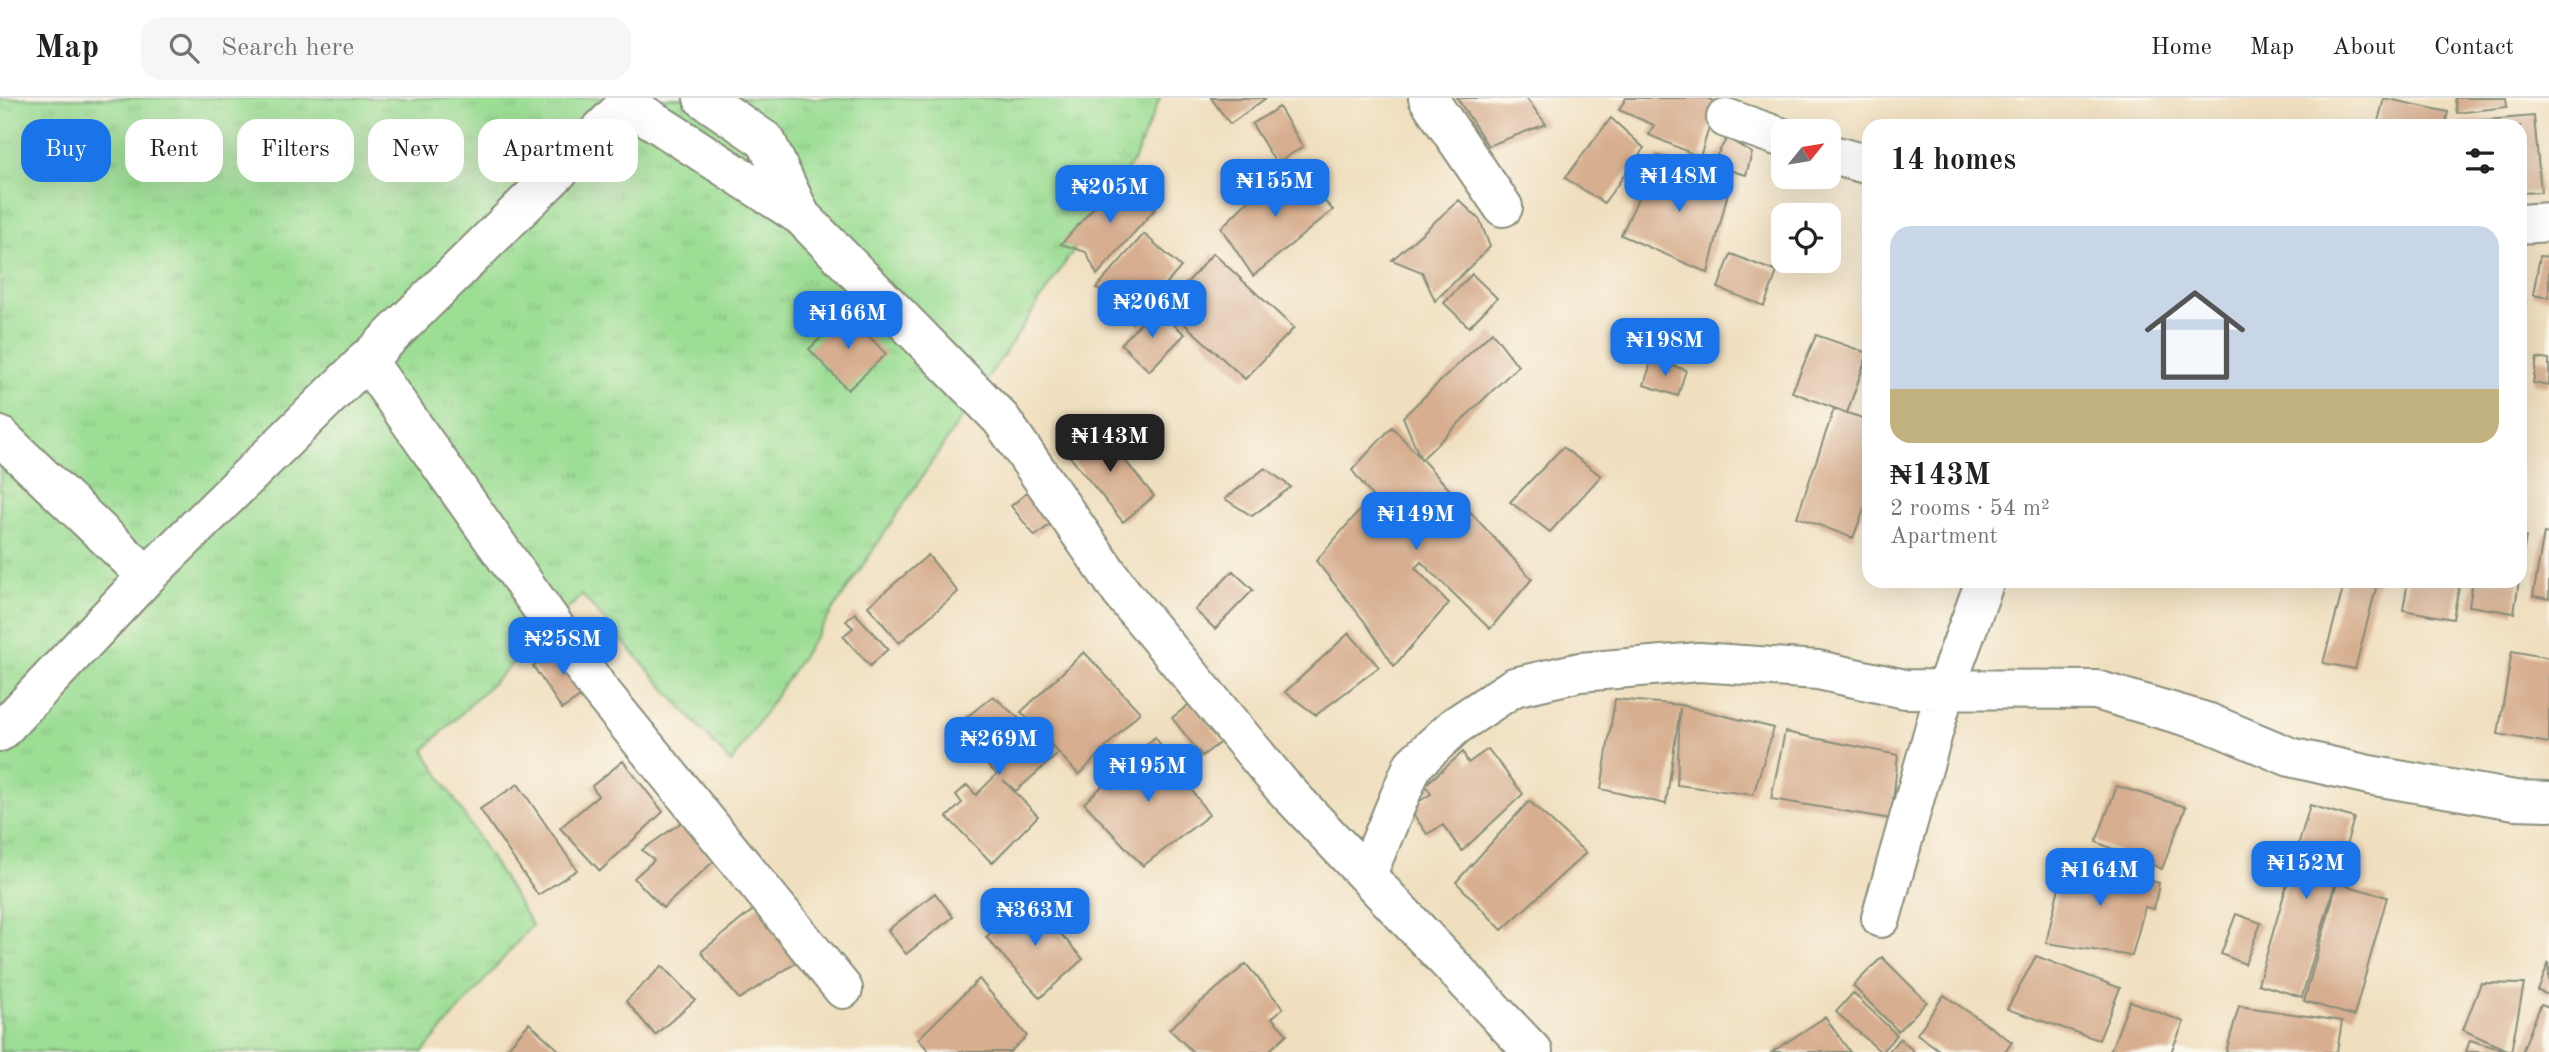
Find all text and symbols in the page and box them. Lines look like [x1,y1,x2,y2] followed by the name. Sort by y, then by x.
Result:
[141,17,631,80] search box
[165,29,203,67] icon: search
[35,32,99,65] text: Map
[221,35,354,61] text: Search here
[2151,36,2212,60] text: Home
[2250,36,2294,60] text: Map
[2332,36,2396,60] text: About
[2434,36,2514,60] text: Contact
[21,119,111,182] chip: Buy
[125,119,223,182] chip: Rent
[237,119,354,182] chip: Filters
[368,119,464,182] chip: New
[478,119,638,182] chip: Apartment
[1771,119,1841,189] north arrow
[1771,119,1841,273] map controls
[2461,142,2499,180] icon: filters
[1890,146,2016,176] text: 14 homes
[1630,155,1728,214] pin: ₦148M
[1226,159,1324,219] pin: ₦155M
[1640,165,1718,188] text: ₦148M
[1061,166,1159,225] pin: ₦205M
[1236,170,1314,193] text: ₦155M
[1071,176,1149,199] text: ₦205M
[1771,203,1841,273] button: locate
[2132,272,2258,398] icon: home
[1103,280,1201,340] pin: ₦206M
[1113,291,1191,314] text: ₦206M
[799,292,897,351] pin: ₦166M
[809,302,887,325] text: ₦166M
[1616,318,1714,378] pin: ₦198M
[1626,329,1704,352] text: ₦198M
[1061,414,1159,474] pin: ₦143M
[1071,425,1149,448] text: ₦143M
[1890,461,1991,491] text: ₦143M
[1367,492,1465,552] pin: ₦149M
[1890,497,2050,520] text: 2 rooms · 54 m²
[1377,503,1455,526] text: ₦149M
[1890,525,1998,548] text: Apartment
[514,618,612,677] pin: ₦258M
[524,628,602,651] text: ₦258M
[950,718,1048,777] pin: ₦269M
[960,728,1038,751] text: ₦269M
[1099,744,1197,804] pin: ₦195M
[1109,755,1187,778] text: ₦195M
[2257,842,2355,901] pin: ₦152M
[2051,848,2149,908] pin: ₦164M
[2267,852,2345,875] text: ₦152M
[2061,859,2139,882] text: ₦164M
[986,888,1084,948] pin: ₦363M
[996,899,1074,922] text: ₦363M

